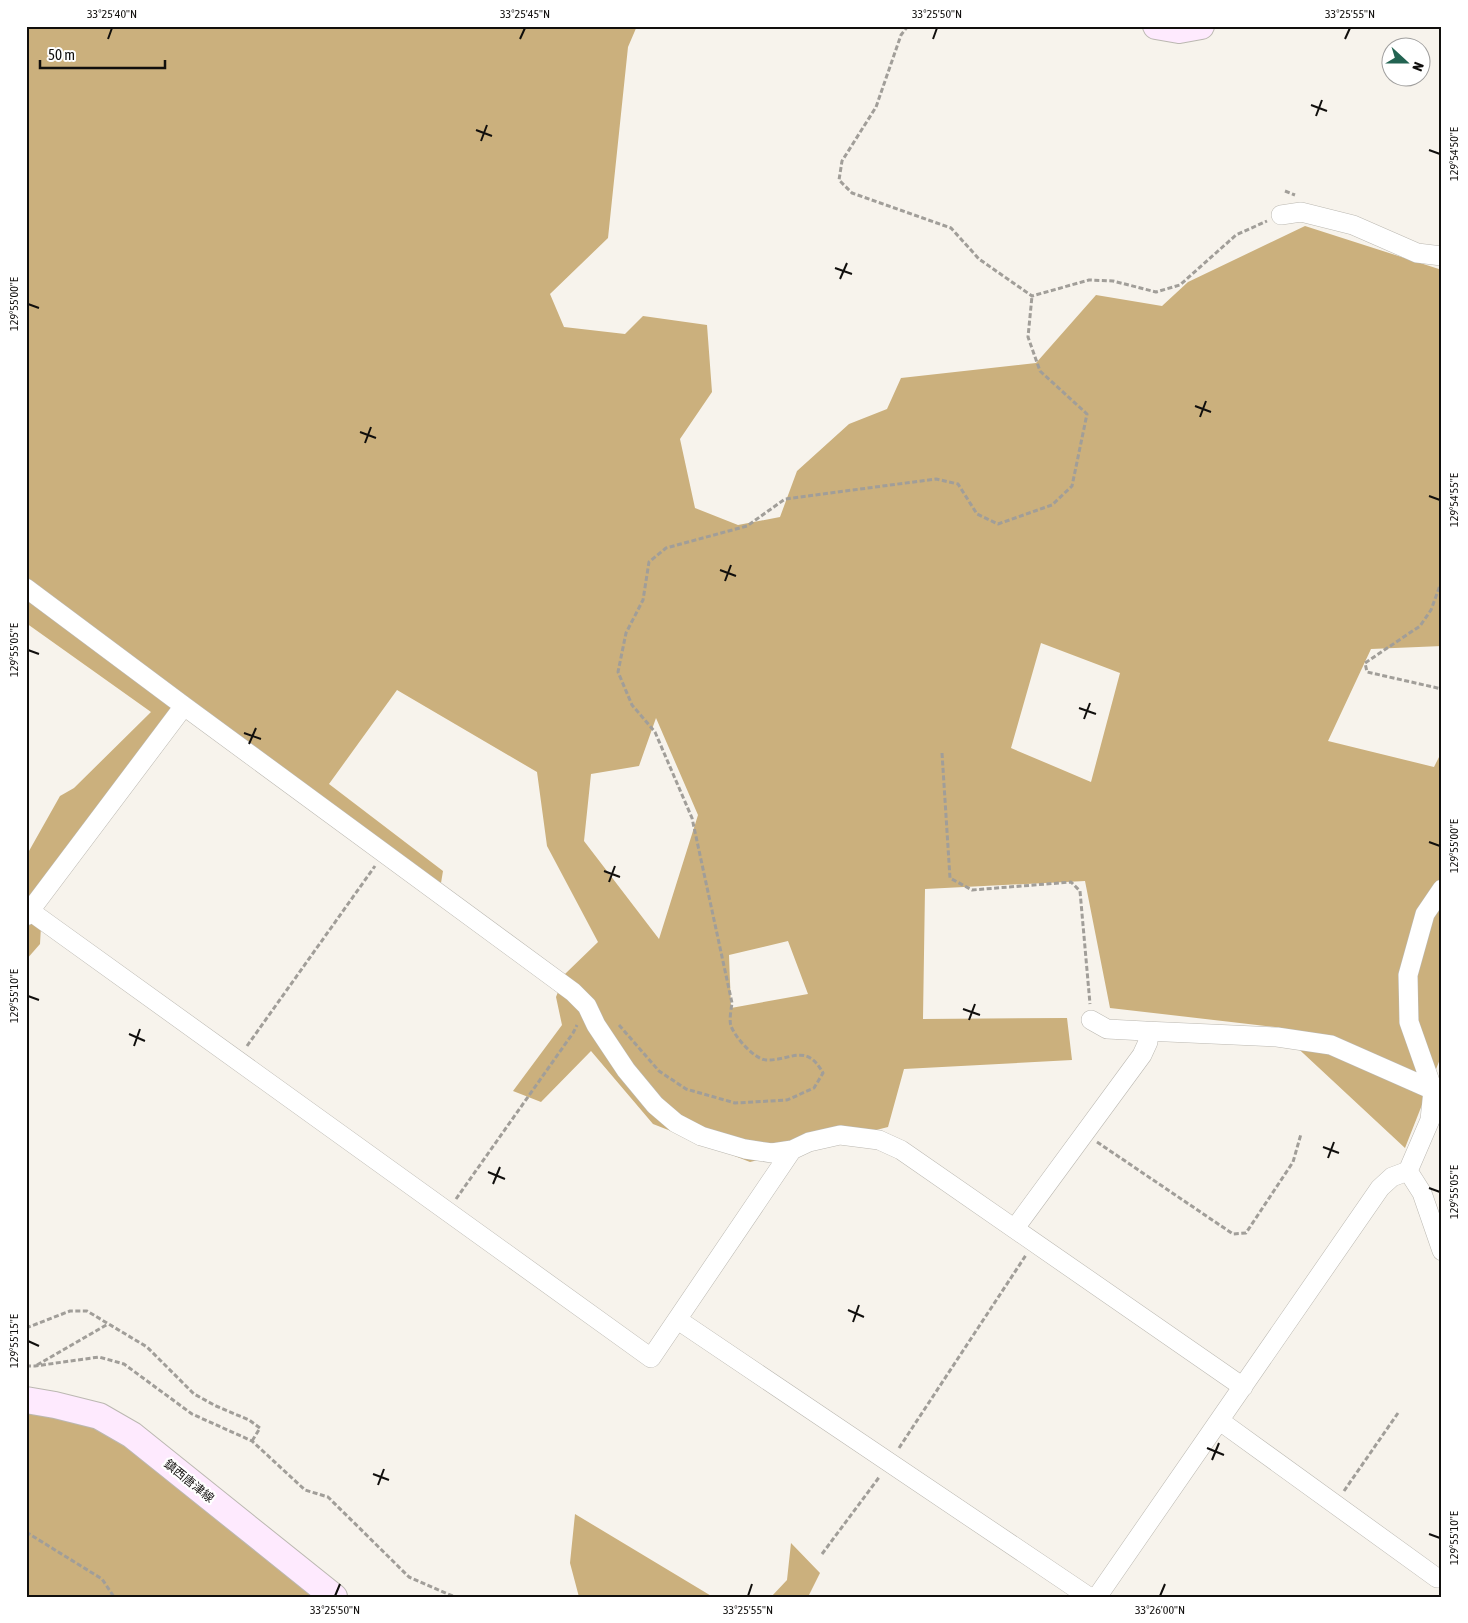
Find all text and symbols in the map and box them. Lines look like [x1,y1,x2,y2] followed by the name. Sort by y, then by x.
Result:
[87,7,137,21] text: 33°25'40"N
[500,7,550,21] text: 33°25'45"N
[912,7,962,21] text: 33°25'50"N
[1325,7,1375,21] text: 33°25'55"N
[40,38,165,70] scale bar
[1380,38,1430,88] north arrow
[48,46,75,63] text: 50 m
[1409,60,1427,73] text: N
[1447,127,1461,181] text: 129°54'50"E
[7,277,21,331] text: 129°55'00"E
[1447,473,1461,527] text: 129°54'55"E
[7,623,21,677] text: 129°55'05"E
[1447,819,1461,873] text: 129°55'00"E
[7,969,21,1023] text: 129°55'10"E
[1447,1165,1461,1219] text: 129°55'05"E
[7,1314,21,1368] text: 129°55'15"E
[161,1457,217,1505] street label: 鎮西唐津線
[1447,1511,1461,1565] text: 129°55'10"E
[310,1603,360,1617] text: 33°25'50"N
[723,1603,773,1617] text: 33°25'55"N
[1135,1603,1185,1617] text: 33°26'00"N

